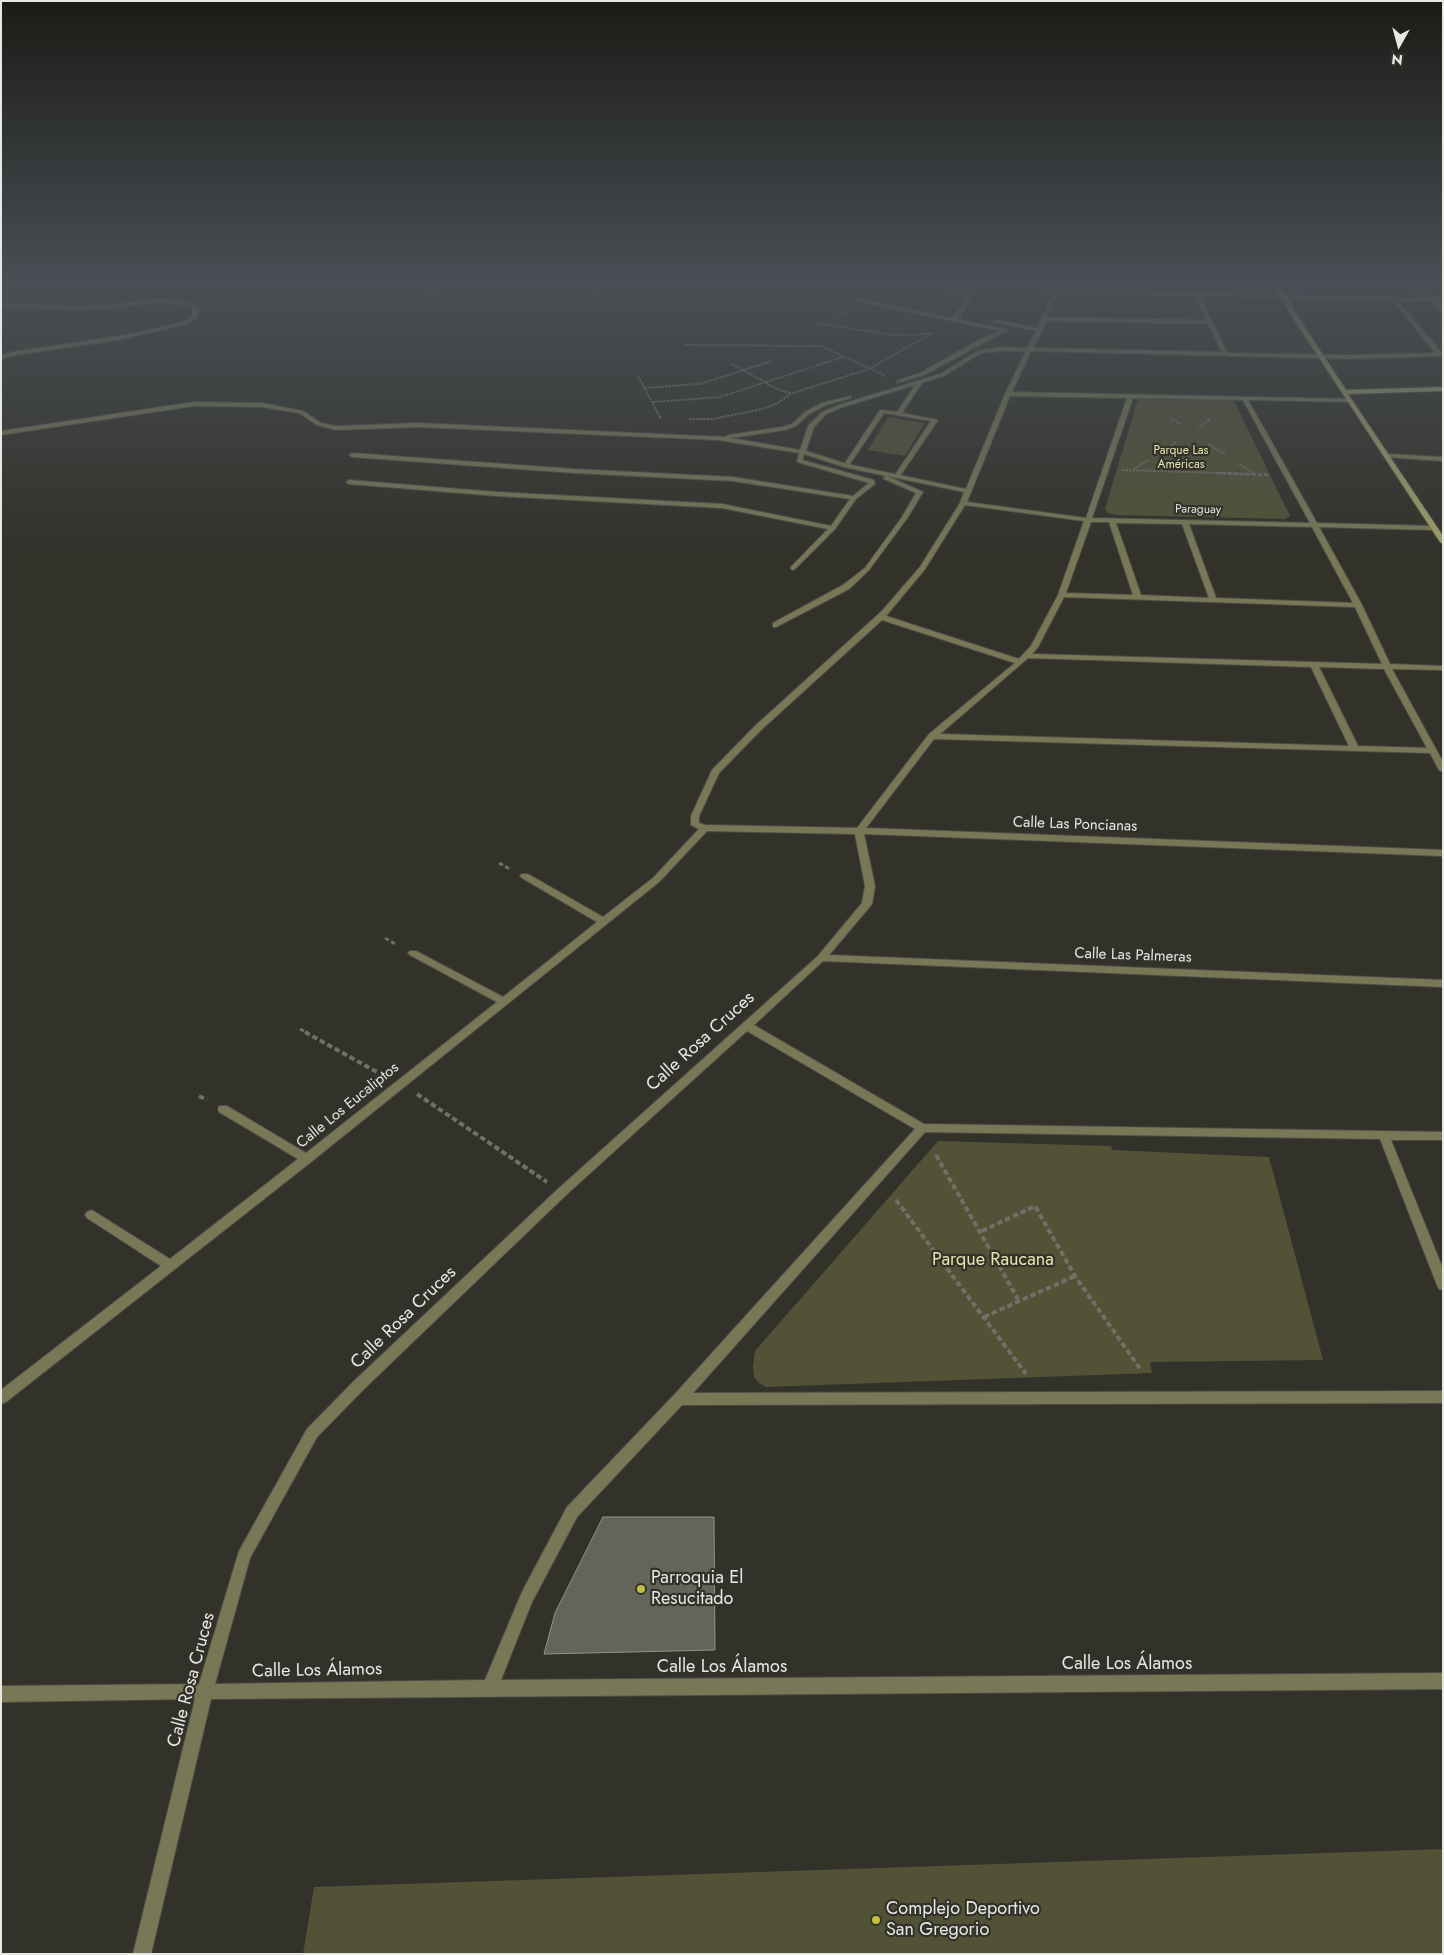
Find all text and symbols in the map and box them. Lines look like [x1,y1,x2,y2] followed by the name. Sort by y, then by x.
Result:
[1374,20,1424,70] north arrow
[1390,49,1404,70] text: N
[1154,444,1208,472] park label: Parque Las Américas
[1175,502,1221,518] street label: Paraguay
[1013,814,1137,836] street label: Calle Las Poncianas
[1074,945,1192,967] street label: Calle Las Palmeras
[642,988,760,1096] street label: Calle Rosa Cruces
[293,1059,403,1153] street label: Calle Los Eucaliptos
[932,1250,1054,1272] park label: Parque Raucana
[347,1262,461,1374] street label: Calle Rosa Cruces
[651,1568,743,1610] place label: Parroquia El Resucitado
[635,1583,647,1595] marker: Parroquia El Resucitado
[164,1610,220,1750] street label: Calle Rosa Cruces
[1062,1654,1192,1676] street label: Calle Los Álamos
[657,1657,787,1679] street label: Calle Los Álamos
[252,1659,382,1683] street label: Calle Los Álamos
[886,1899,1040,1942] place label: Complejo Deportivo San Gregorio
[870,1914,882,1926] marker: Complejo Deportivo San Gregorio

